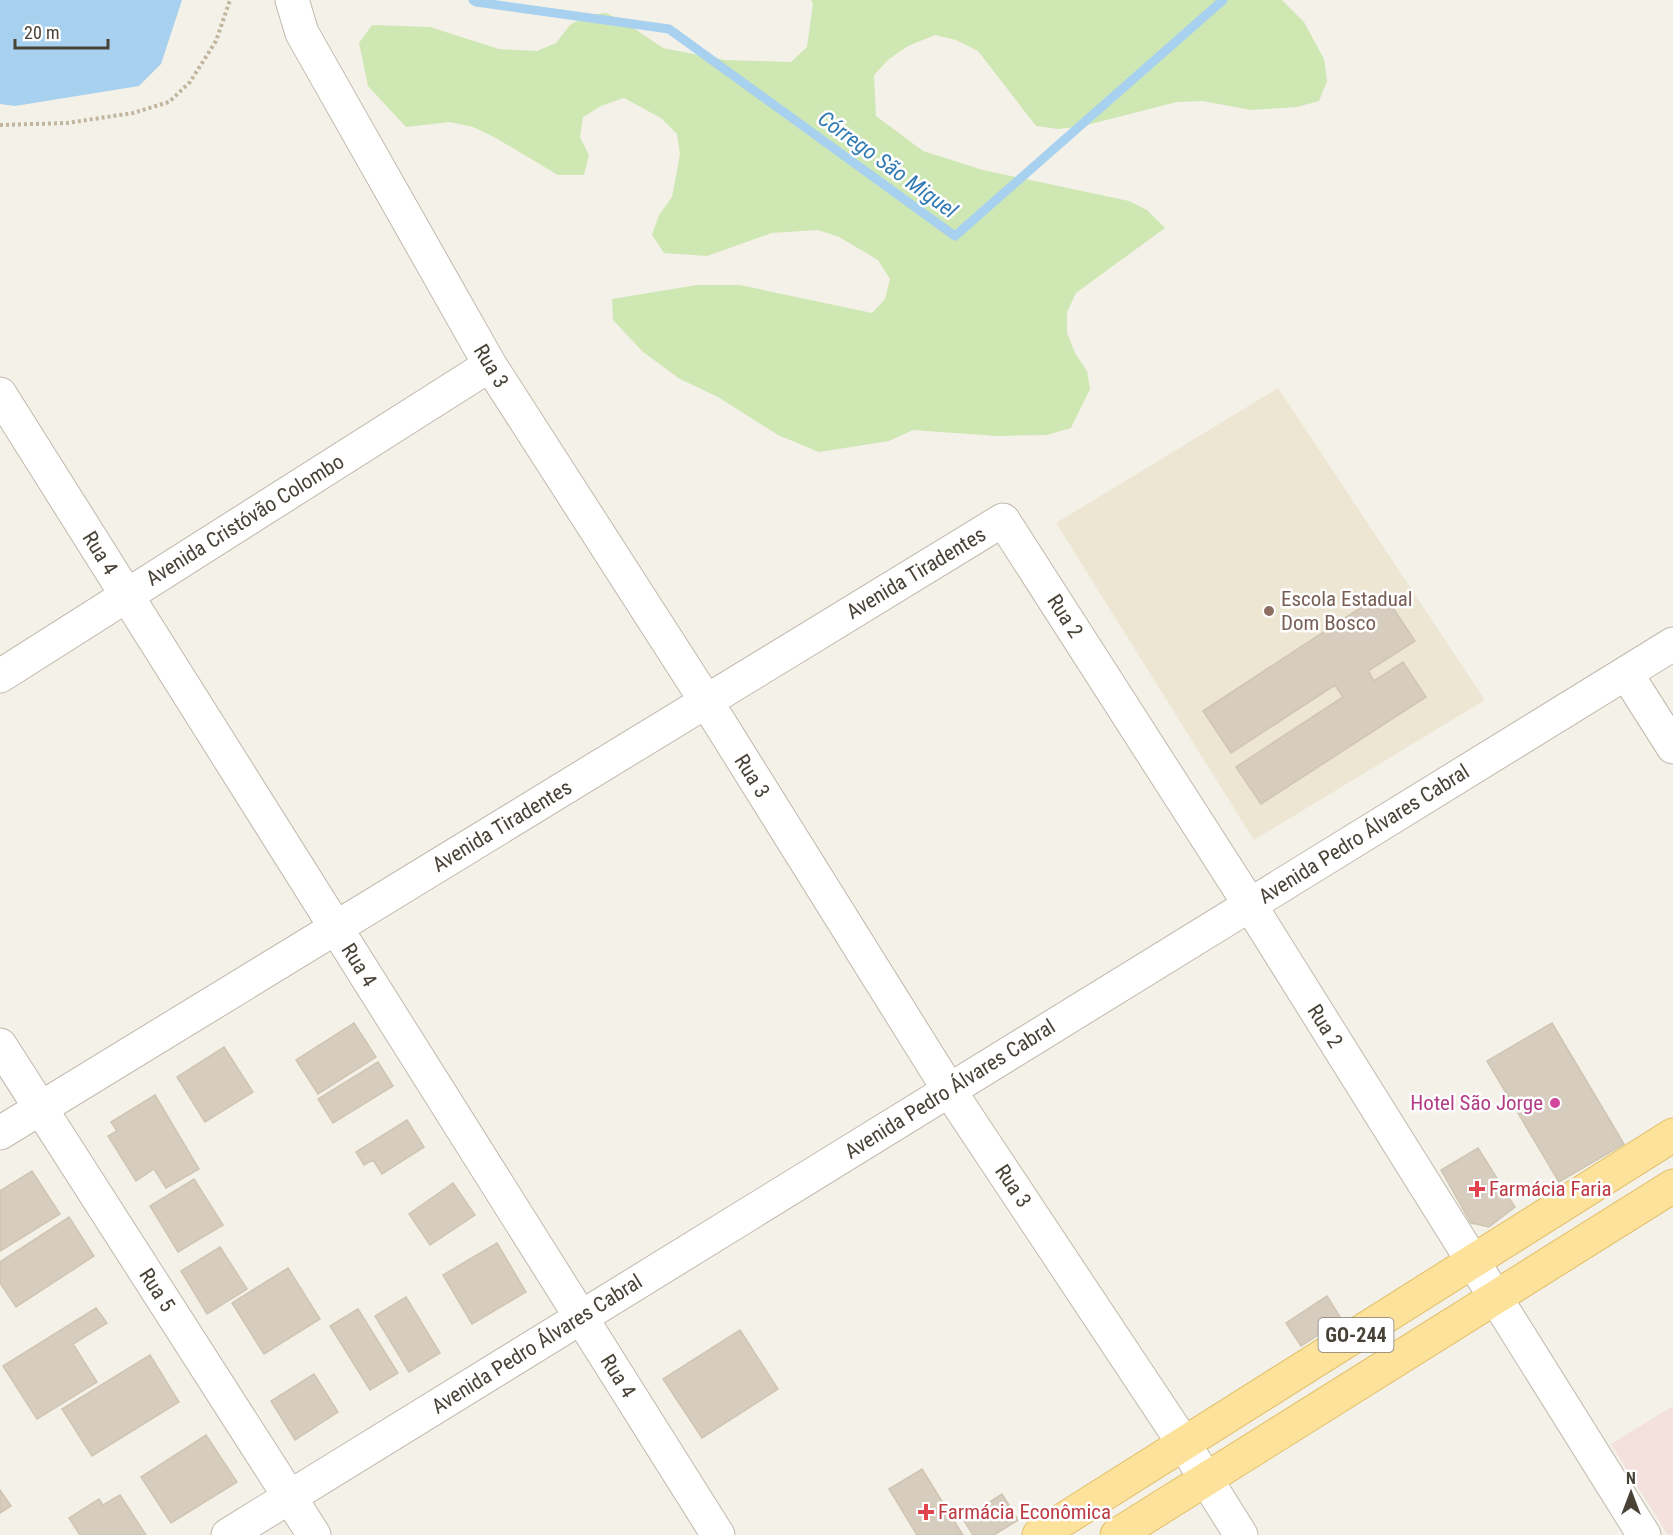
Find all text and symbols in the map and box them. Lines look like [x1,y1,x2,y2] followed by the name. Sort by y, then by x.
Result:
[15,12,108,50] scale bar
[24,22,59,43] text: 20 m
[813,106,963,224] water label: Córrego São Miguel
[469,340,513,392] street label: Rua 3
[142,449,348,591] street label: Avenida Cristóvão Colombo
[842,522,990,624] street label: Avenida Tiradentes
[77,527,123,579] street label: Rua 4
[1281,587,1413,635] place label: Escola Estadual Dom Bosco
[1042,590,1088,642] street label: Rua 2
[1262,604,1276,618] marker: Escola Estadual Dom Bosco
[729,750,775,802] street label: Rua 3
[1254,759,1474,909] street label: Avenida Pedro Álvares Cabral
[428,775,576,877] street label: Avenida Tiradentes
[336,939,382,991] street label: Rua 4
[1302,1000,1348,1052] street label: Rua 2
[840,1014,1060,1164] street label: Avenida Pedro Álvares Cabral
[1410,1091,1543,1115] place label: Hotel São Jorge
[1548,1096,1562,1110] marker: Hotel São Jorge
[990,1160,1036,1212] street label: Rua 3
[1489,1177,1612,1201] place label: Farmácia Faria
[1470,1182,1484,1196] marker: Farmácia Faria
[134,1264,180,1316] street label: Rua 5
[427,1269,647,1419] street label: Avenida Pedro Álvares Cabral
[1318,1318,1394,1352] road number: GO-244
[595,1350,641,1402] street label: Rua 4
[1601,1463,1661,1523] north arrow
[1626,1469,1636,1488] text: N
[938,1500,1111,1524] place label: Farmácia Econômica
[919,1505,933,1519] marker: Farmácia Econômica

